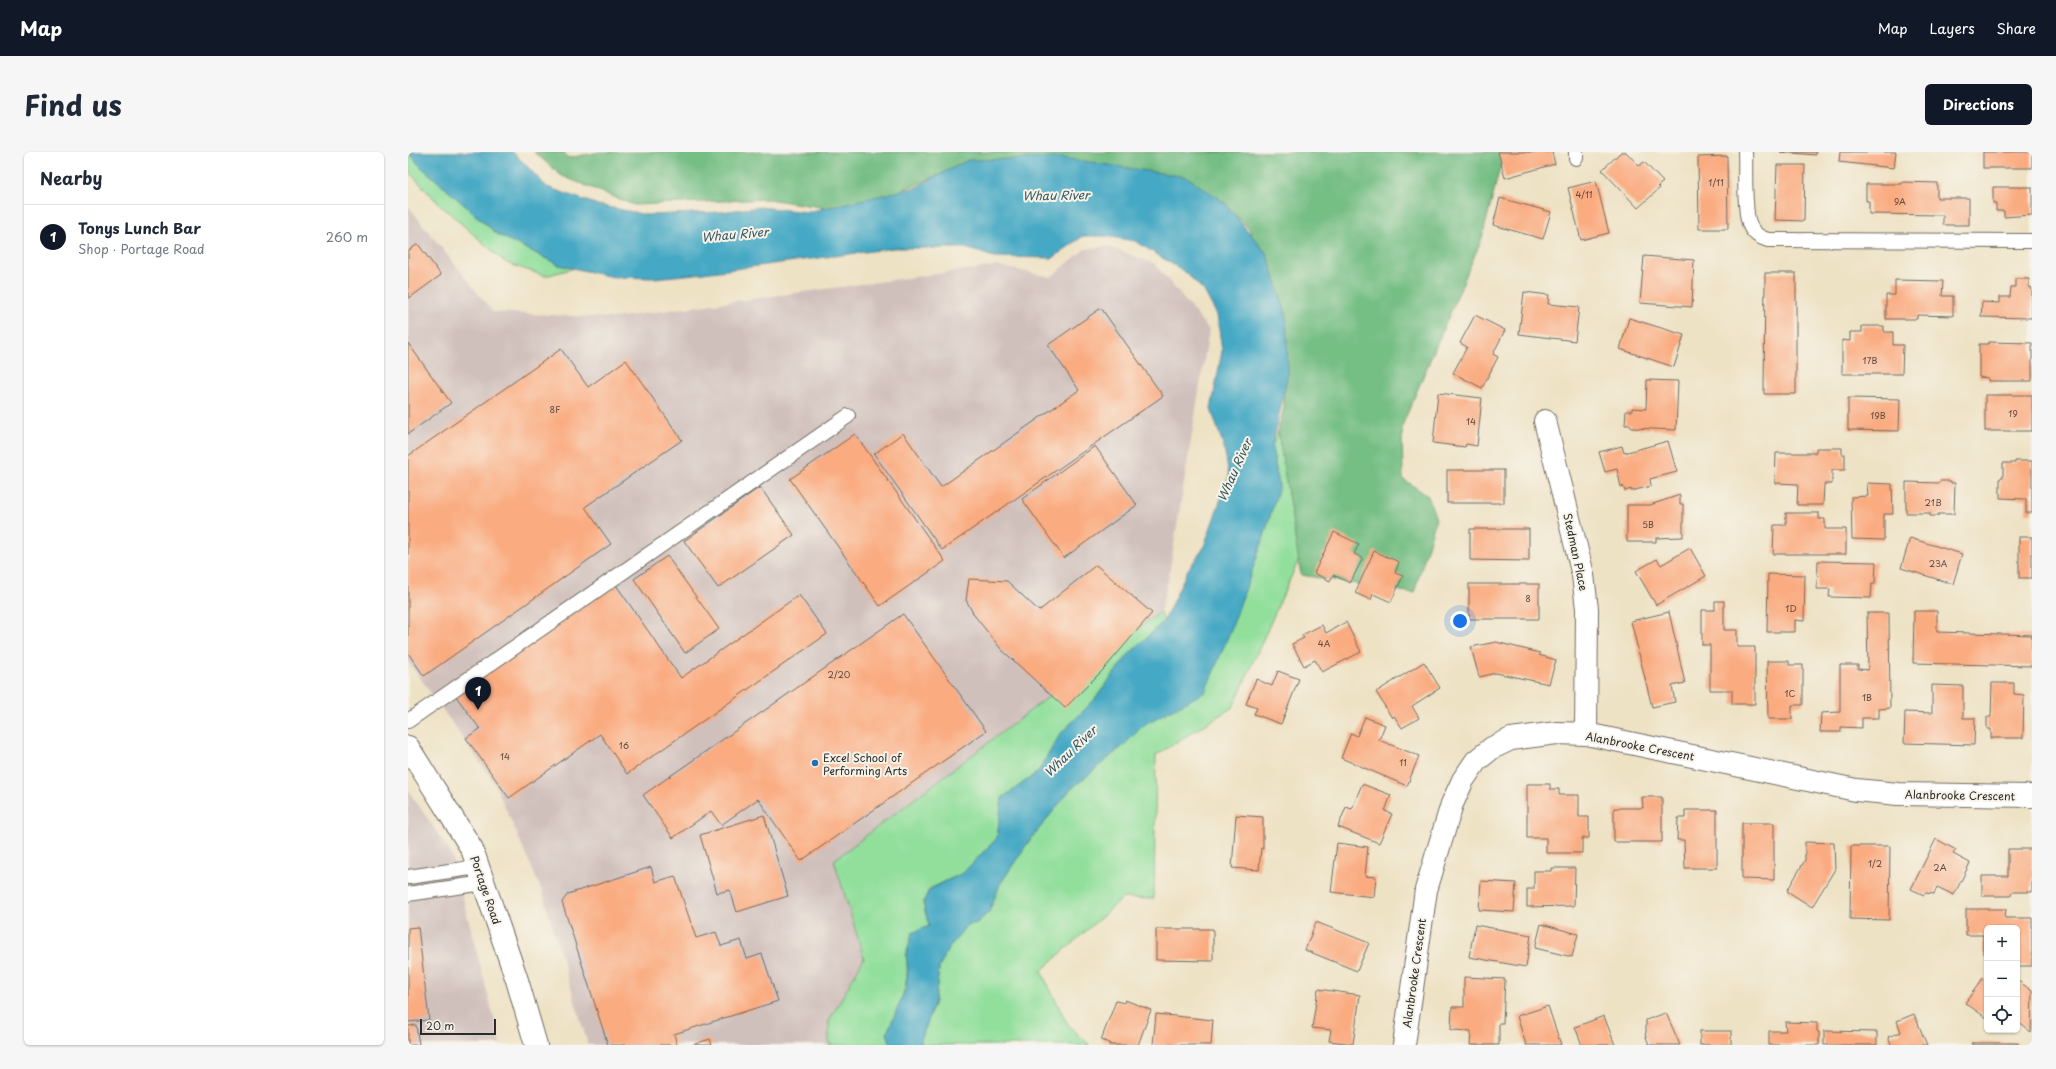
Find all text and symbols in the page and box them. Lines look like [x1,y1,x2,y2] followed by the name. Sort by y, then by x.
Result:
[20,14,62,42] text: Map
[1878,18,1908,39] text: Map
[1930,18,1975,39] text: Layers
[1997,18,2036,39] text: Share
[24,83,122,126] text: Find us
[1925,84,2032,125] button: Directions
[40,165,102,191] text: Nearby
[1708,175,1724,189] house number: 1/11
[1022,185,1091,205] water label: Whau River
[1575,187,1593,201] house number: 4/11
[1894,194,1906,208] house number: 9A
[78,216,201,239] text: Tonys Lunch Bar
[701,222,771,246] water label: Whau River
[50,227,56,246] text: 1
[326,227,368,246] text: 260 m
[78,239,205,258] text: Shop · Portage Road
[1863,353,1877,367] house number: 17B
[550,402,560,416] house number: 8F
[2008,406,2018,420] house number: 19
[1870,408,1886,422] house number: 19B
[1466,414,1476,428] house number: 14
[1212,434,1256,504] water label: Whau River
[1924,495,1942,509] house number: 21B
[1559,511,1593,593] street label: Stedman Place
[1642,517,1654,531] house number: 5B
[1929,556,1948,570] house number: 23A
[1525,591,1531,605] house number: 8
[1785,601,1797,615] house number: 1D
[1450,611,1470,631] your location
[1318,636,1331,650] house number: 4A
[828,667,851,681] house number: 2/20
[465,677,491,710] pin: 1
[1785,686,1796,700] house number: 1C
[1862,690,1872,704] house number: 1B
[1040,720,1101,781] water label: Whau River
[1584,727,1696,765] street label: Alanbrooke Crescent
[619,738,629,752] house number: 16
[500,749,510,763] house number: 14
[823,749,907,779] place label: Excel School of Performing Arts
[1399,755,1407,769] house number: 11
[810,758,820,768] marker: Excel School of Performing Arts
[1905,786,2016,804] street label: Alanbrooke Crescent
[466,853,506,927] street label: Portage Road
[1868,856,1882,870] house number: 1/2
[1933,860,1947,874] house number: 2A
[1398,917,1430,1029] street label: Alanbrooke Crescent
[1984,925,2020,1033] map controls
[1984,925,2020,961] button: +
[1984,961,2020,997] button: −
[1984,997,2020,1033] button: locate
[420,1017,496,1036] scale bar
[426,1017,454,1034] text: 20 m

